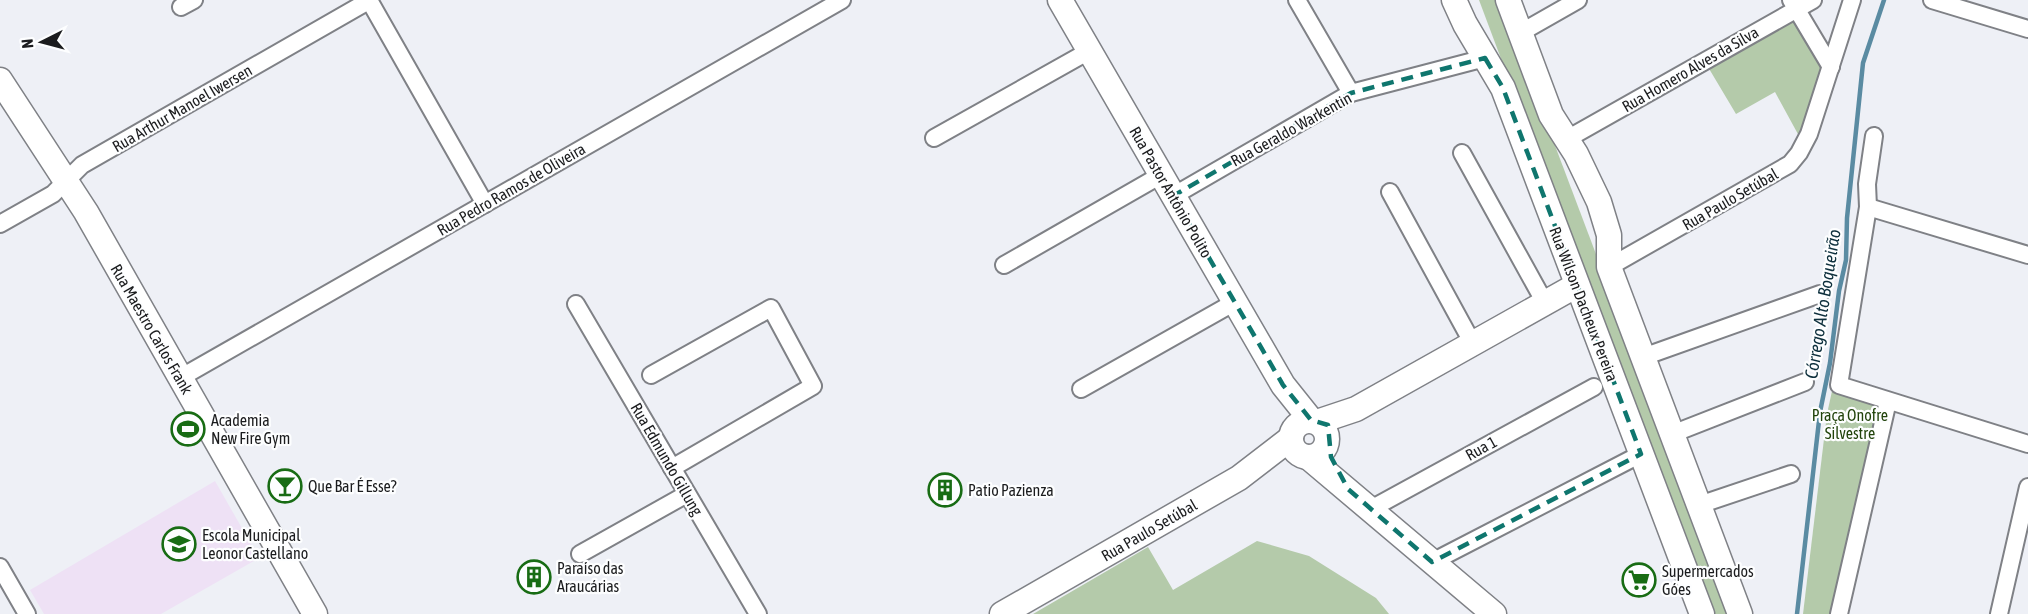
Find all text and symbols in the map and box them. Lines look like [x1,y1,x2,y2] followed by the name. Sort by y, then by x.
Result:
[12,12,72,72] north arrow
[1619,23,1761,115] street label: Rua Homero Alves da Silva
[18,38,37,49] text: N
[109,61,255,155] street label: Rua Arthur Manoel Iwersen
[1227,88,1355,170] street label: Rua Geraldo Warkentin
[1126,123,1216,261] street label: Rua Pastor Antônio Polito
[434,139,588,239] street label: Rua Pedro Ramos de Oliveira
[1679,164,1782,234] street label: Rua Paulo Setúbal
[1546,224,1622,384] street label: Rua Wilson Dacheux Pereira
[1800,228,1845,380] water label: Córrego Alto Boqueirão
[107,261,197,397] street label: Rua Maestro Carlos Frank
[627,399,707,519] street label: Rua Edmundo Gillung
[1812,406,1888,442] park label: Praça Onofre Silvestre
[170,411,206,447] sports icon: Academia New Fire Gym
[211,411,290,448] place label: Academia New Fire Gym
[1462,432,1500,464] street label: Rua 1
[267,468,303,504] bar icon: Que Bar É Esse?
[927,472,963,508] building icon: Patio Pazienza
[308,477,397,495] place label: Que Bar É Esse?
[968,481,1054,499] place label: Patio Pazienza
[1098,495,1201,565] street label: Rua Paulo Setúbal
[161,526,197,562] school or university icon: Escola Municipal Leonor Castellano
[202,526,308,562] place label: Escola Municipal Leonor Castellano
[516,559,552,595] building icon: Paraíso das Araucárias
[557,559,624,595] place label: Paraíso das Araucárias
[1621,562,1657,598] supermarket icon: Supermercados Góes
[1662,562,1754,598] place label: Supermercados Góes

